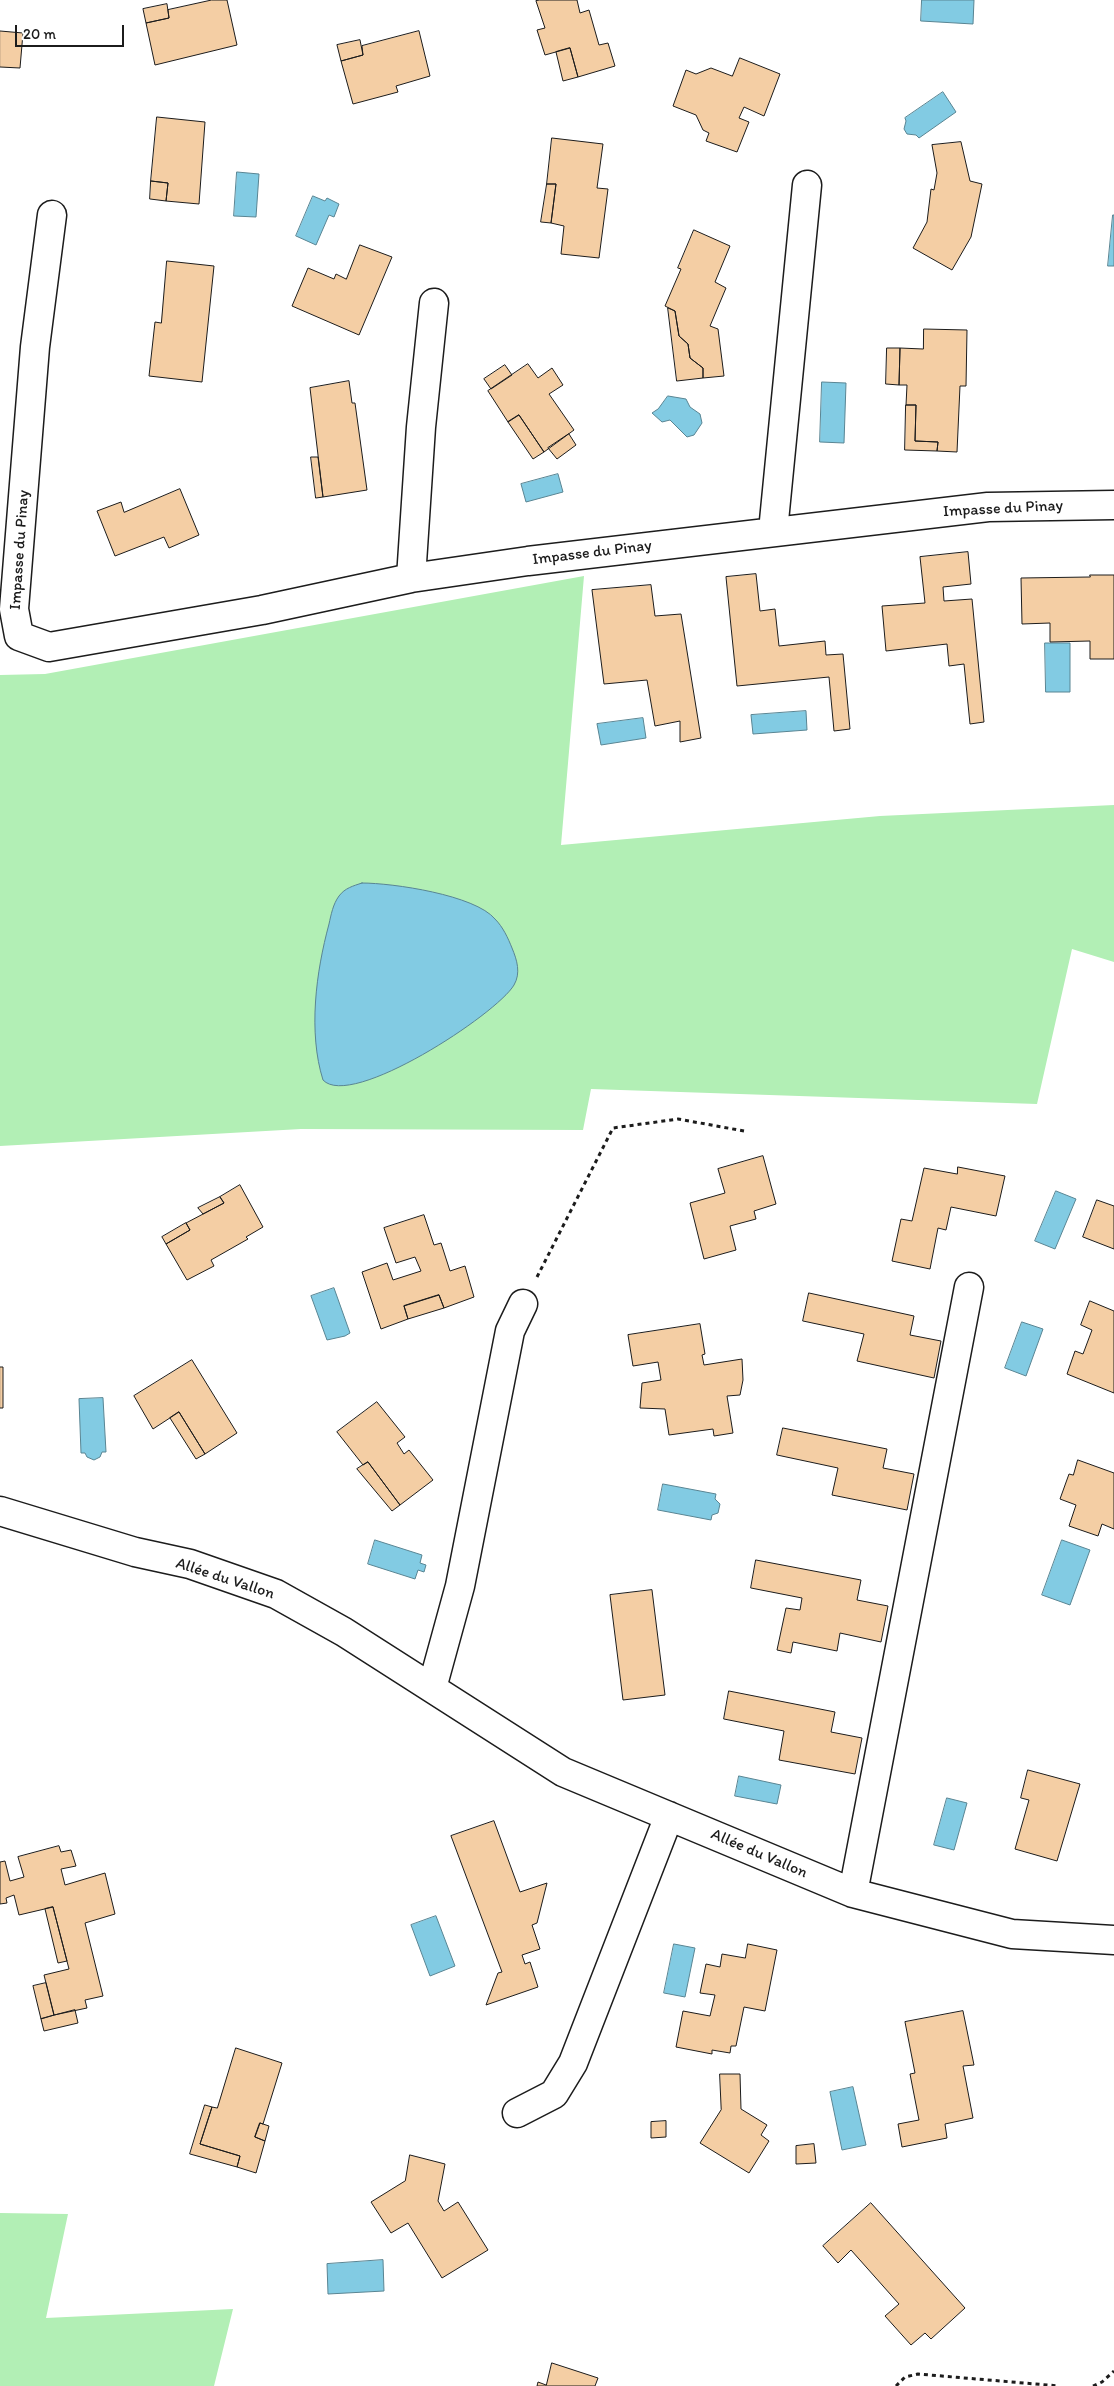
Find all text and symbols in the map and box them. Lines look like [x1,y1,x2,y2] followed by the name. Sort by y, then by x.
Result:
[18,15,126,47] scale bar
[23,25,56,43] text: 20 m
[6,489,34,611] street label: Impasse du Pinay
[943,496,1063,522] street label: Impasse du Pinay
[531,536,653,570] street label: Impasse du Pinay
[173,1554,277,1604] street label: Allée du Vallon
[708,1825,810,1883] street label: Allée du Vallon

